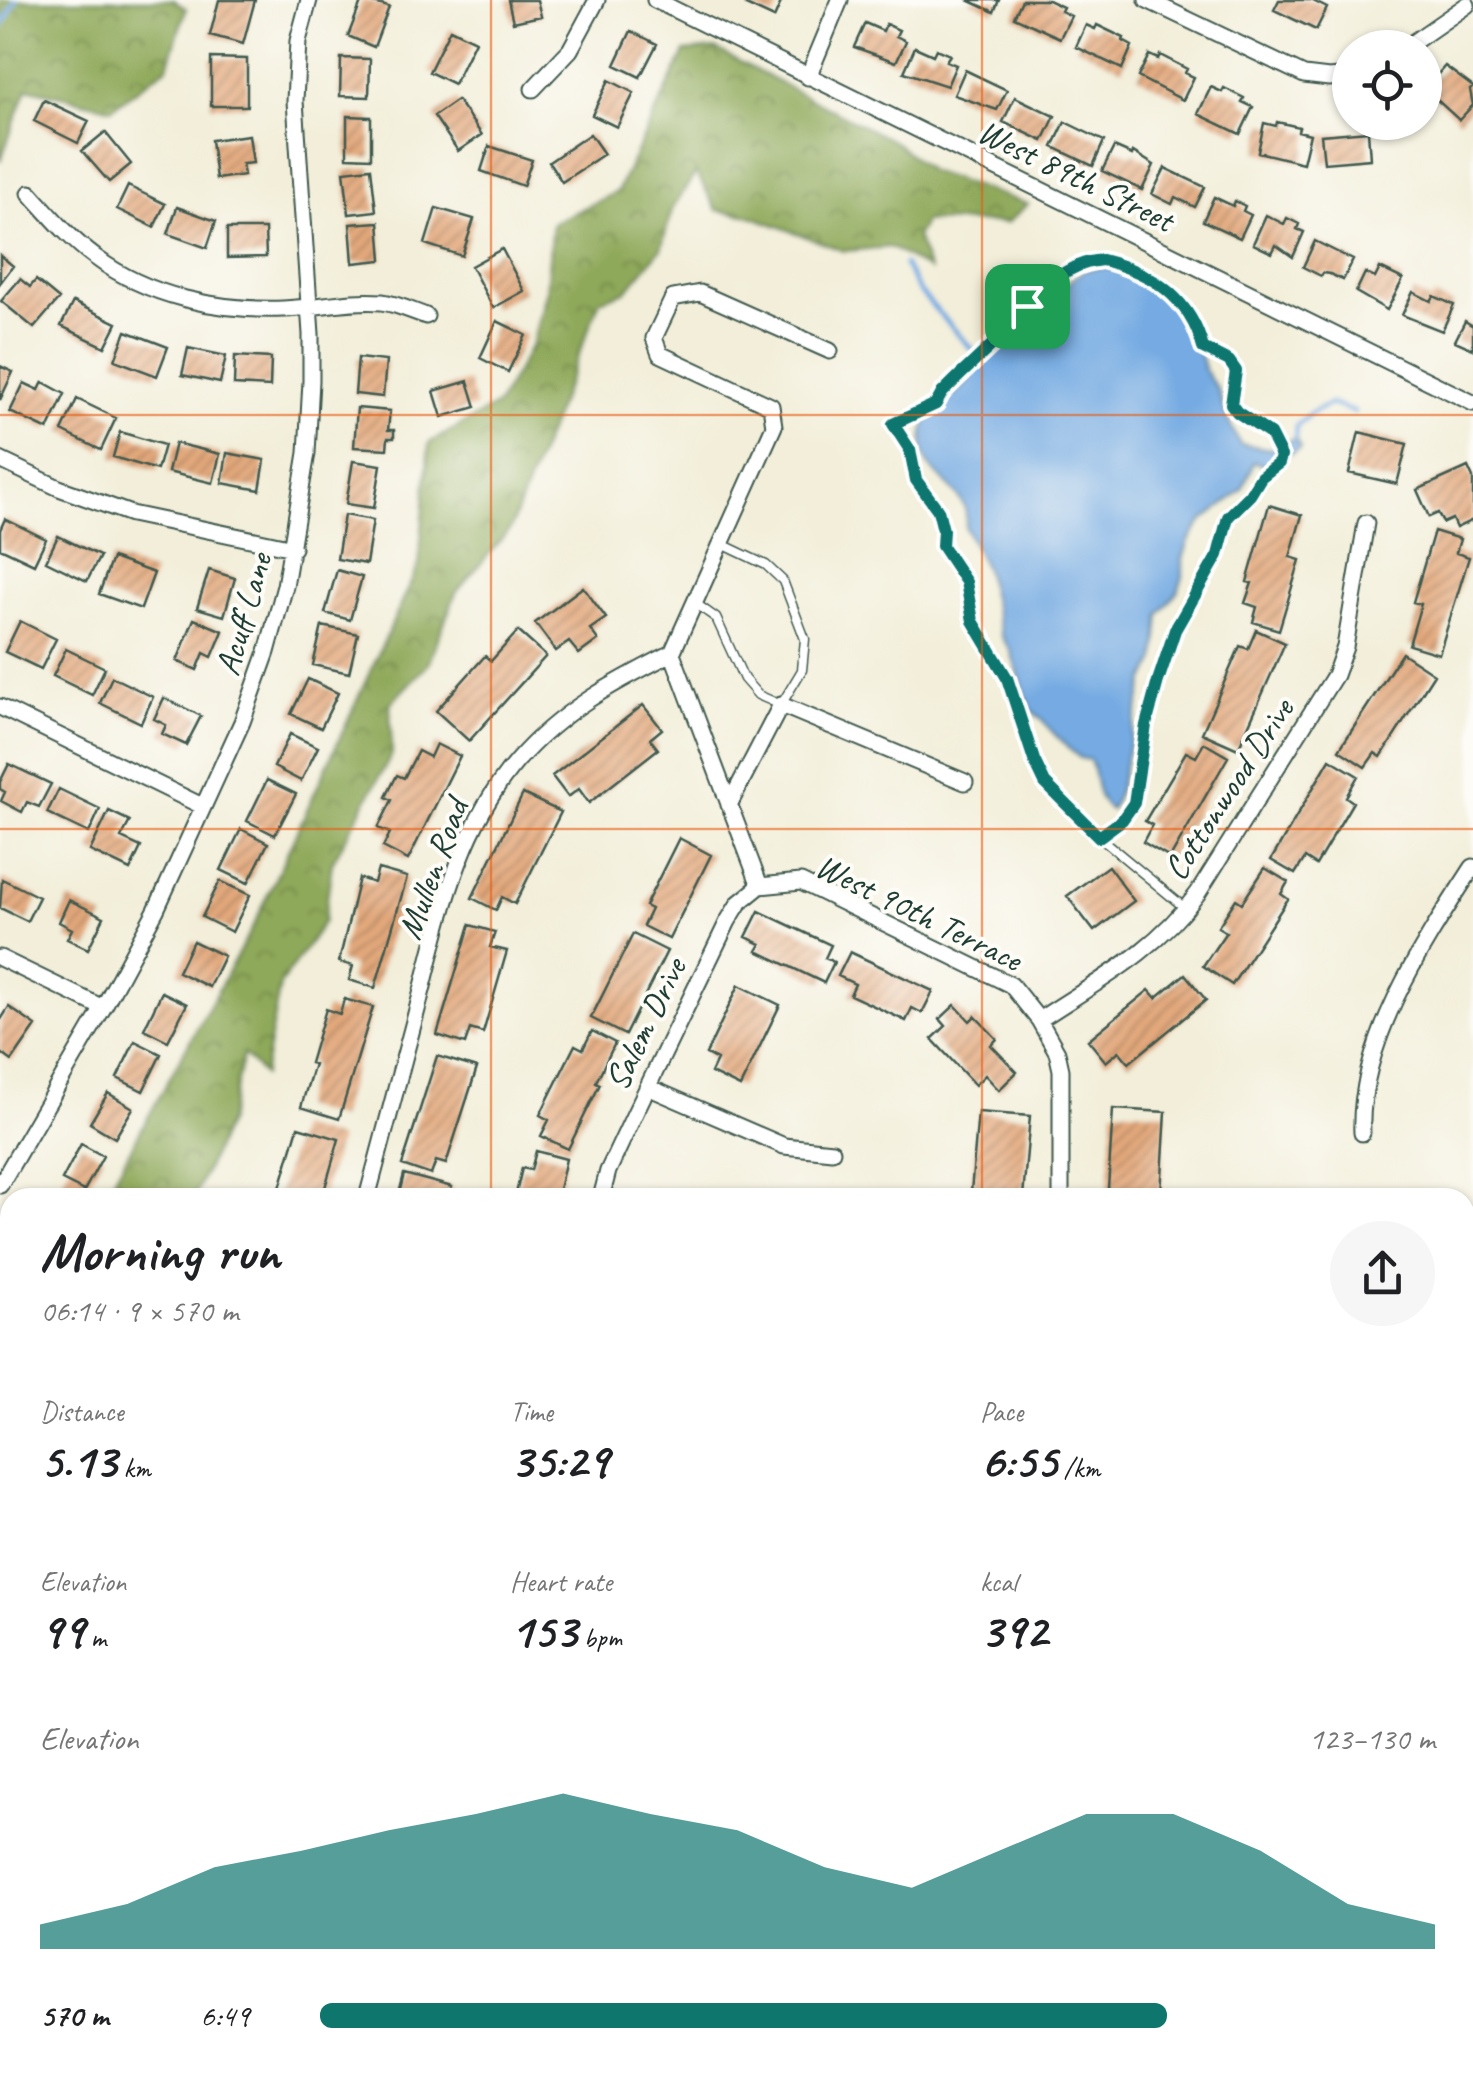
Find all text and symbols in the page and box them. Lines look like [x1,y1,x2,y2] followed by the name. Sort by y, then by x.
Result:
[1332,30,1442,140] map controls
[1332,30,1442,140] button: locate
[971,109,1184,244] street label: West 89th Street
[985,264,1070,349] pin
[1000,279,1055,334] icon: arrive
[205,545,283,680] street label: Acuff Lane
[1153,688,1305,889] street label: Cottonwood Drive
[386,788,480,945] street label: Mullen Road
[808,843,1031,983] street label: West 90th Terrace
[594,948,698,1098] street label: Salem Drive
[40,1217,280,1287] text: Morning run
[1330,1221,1435,1326] button: share
[40,1290,238,1331] text: 06:14 · 9 × 570 m
[40,1394,124,1429] text: Distance
[510,1394,553,1429] text: Time
[980,1394,1023,1429] text: Pace
[40,1429,117,1492] text: 5.13
[510,1429,609,1492] text: 35:29
[980,1429,1057,1492] text: 6:55
[117,1450,151,1485] text: km
[1057,1450,1100,1485] text: /km
[40,1564,126,1599] text: Elevation
[510,1564,612,1599] text: Heart rate
[980,1564,1017,1599] text: kcal
[40,1599,84,1662] text: 99
[510,1599,577,1662] text: 153
[980,1599,1047,1662] text: 392
[84,1620,106,1655] text: m
[577,1620,622,1655] text: bpm
[40,1718,138,1759] text: Elevation
[1309,1718,1435,1759] text: 123–130 m
[40,1995,109,2036] text: 570 m
[200,1995,250,2036] text: 6:49

